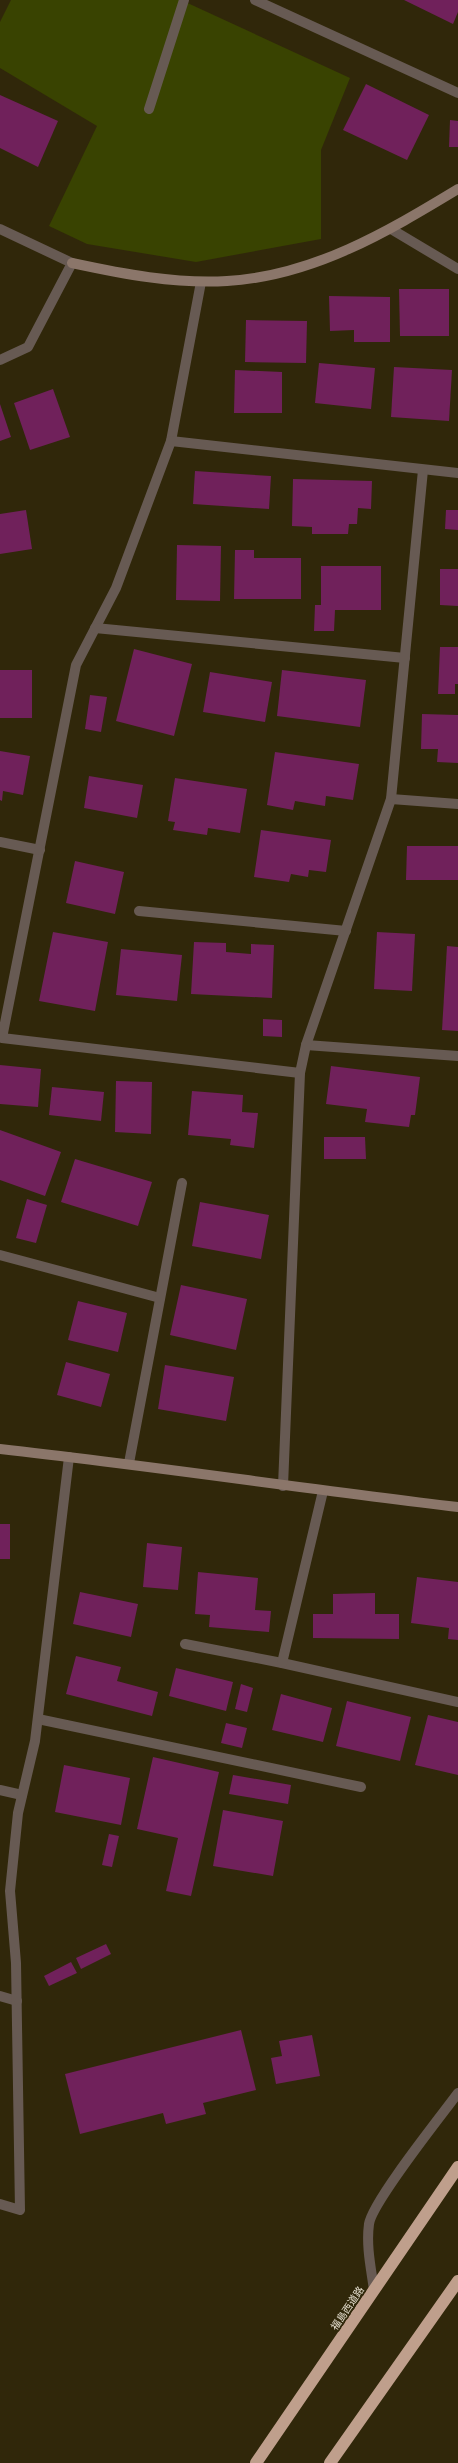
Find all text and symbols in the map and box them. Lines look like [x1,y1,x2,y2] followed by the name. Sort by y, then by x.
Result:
[329,2284,366,2332] street label: 福島西道路

